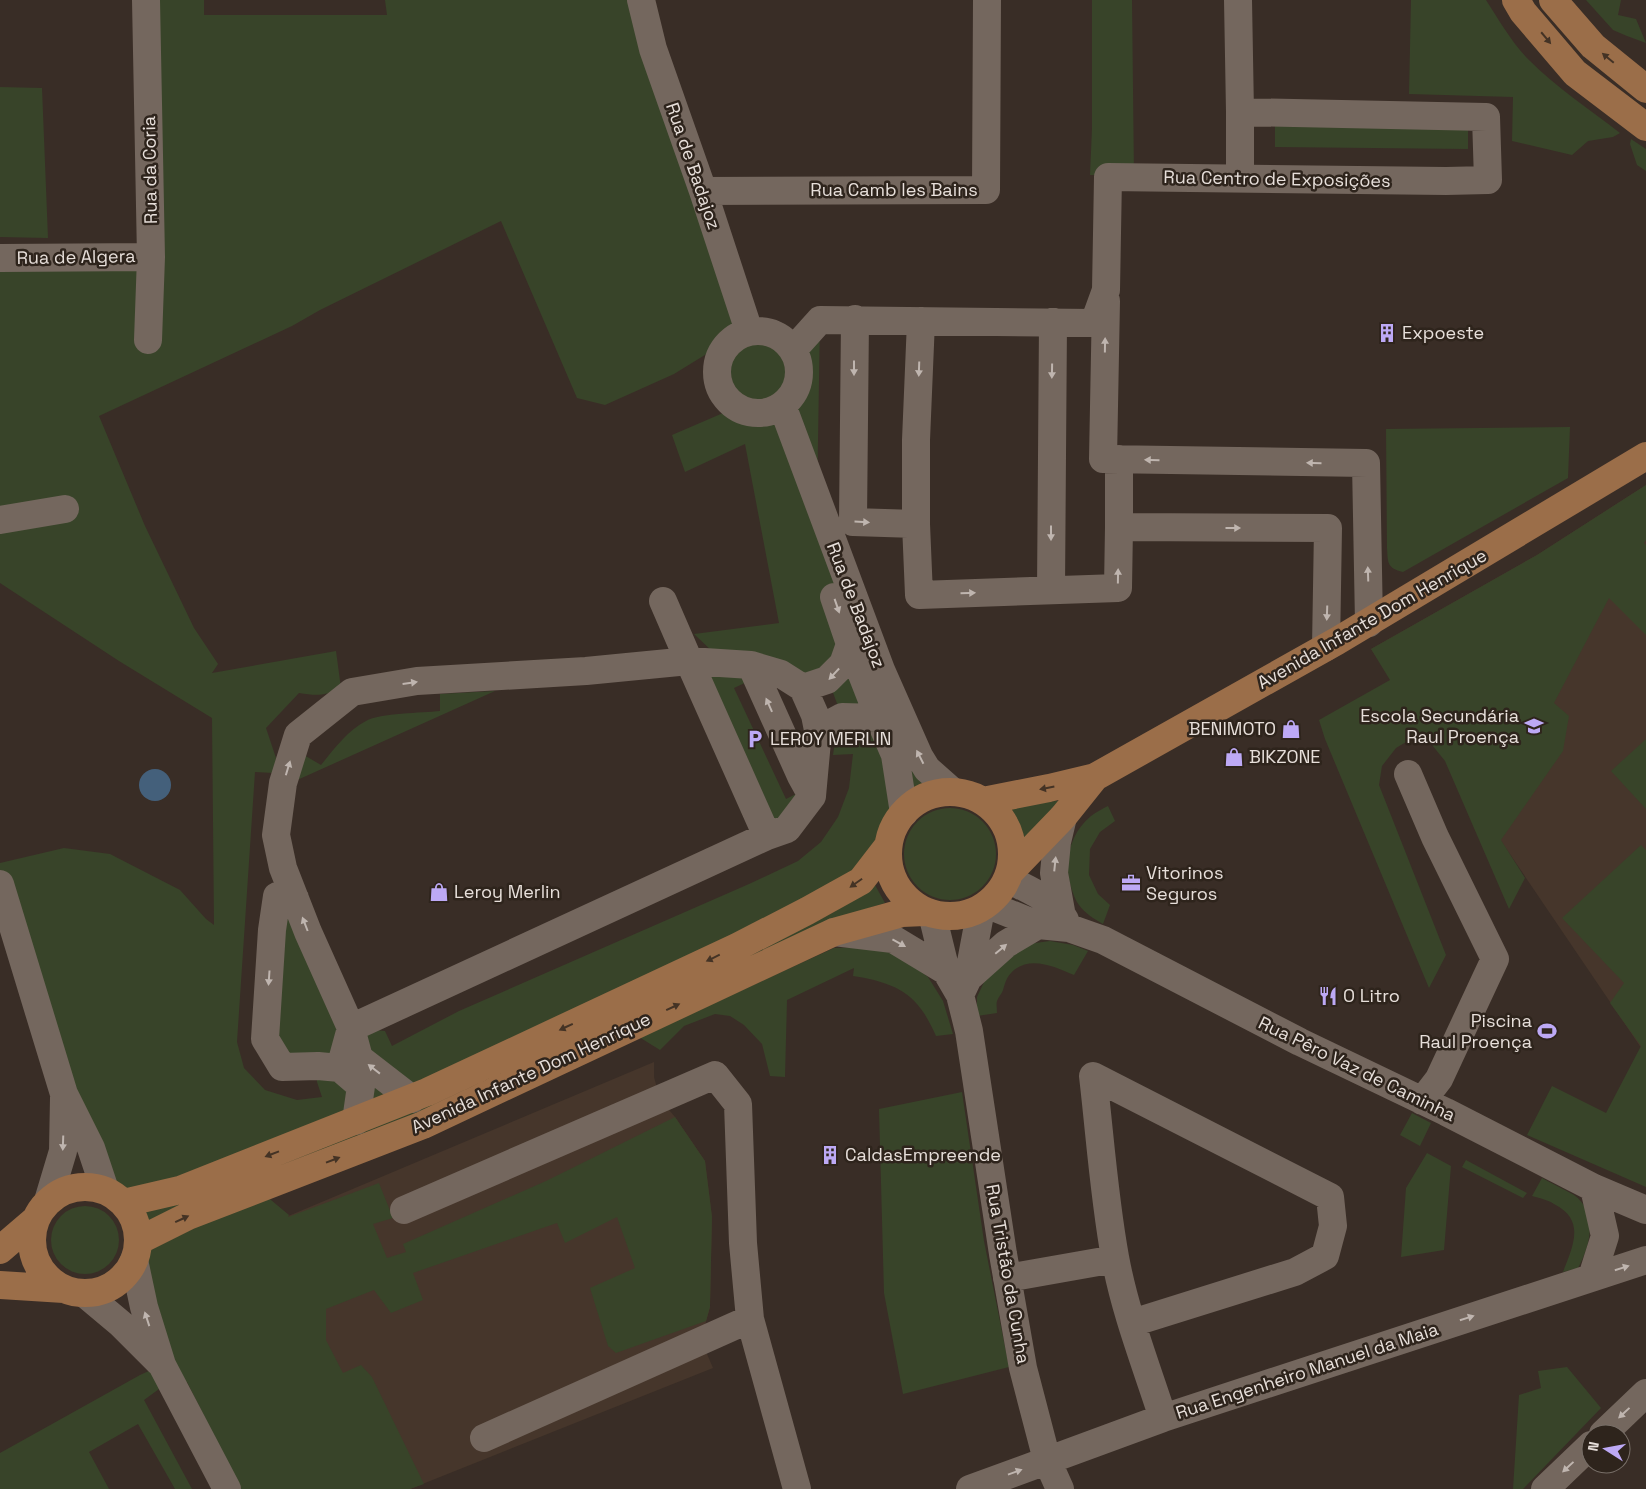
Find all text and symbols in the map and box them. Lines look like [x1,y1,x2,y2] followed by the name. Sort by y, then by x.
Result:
[1540,32,1551,45] one-way arrow
[1602,53,1615,64] one-way arrow
[661,99,726,232] street label: Rua de Badajoz
[137,116,162,224] street label: Rua da Coria
[1163,165,1391,192] street label: Rua Centro de Exposições
[810,178,978,201] street label: Rua Camb les Bains
[16,244,136,269] street label: Rua de Algera
[1402,321,1484,344] place label: Expoeste
[1376,322,1398,344] building icon: Expoeste
[1101,337,1109,353] one-way arrow
[850,360,858,376] one-way arrow
[914,362,922,378] one-way arrow
[1048,363,1056,379] one-way arrow
[1143,456,1159,464] one-way arrow
[1306,458,1322,466] one-way arrow
[854,519,870,527] one-way arrow
[1225,524,1241,532] one-way arrow
[1047,526,1055,542] one-way arrow
[822,539,891,671] street label: Rua de Badajoz
[1253,543,1491,694] street label: Avenida Infante Dom Henrique
[1364,566,1372,582] one-way arrow
[1114,567,1122,583] one-way arrow
[960,589,976,597] one-way arrow
[834,599,842,614] one-way arrow
[1322,605,1330,621] one-way arrow
[828,667,840,679] one-way arrow
[402,678,418,686] one-way arrow
[765,698,773,712] one-way arrow
[1360,704,1519,748] place label: Escola Secundária Raul Proença
[1523,715,1545,737] school or university icon: Escola Secundária Raul Proença
[1188,717,1276,740] place label: BENIMOTO
[1280,718,1302,740] shop icon: BENIMOTO
[770,727,891,750] place label: LEROY MERLIN
[744,728,766,750] parking icon: LEROY MERLIN
[1249,745,1321,768] place label: BIKZONE
[1223,746,1245,768] shop icon: BIKZONE
[916,749,924,764] one-way arrow
[284,760,292,775] one-way arrow
[1039,785,1055,793] one-way arrow
[1051,856,1059,872] one-way arrow
[1146,861,1223,905] place label: Vitorinos Seguros
[1120,872,1142,894] office icon: Vitorinos Seguros
[850,878,863,887] one-way arrow
[454,880,561,903] place label: Leroy Merlin
[428,881,450,903] shop icon: Leroy Merlin
[301,917,309,931] one-way arrow
[891,939,906,947] one-way arrow
[994,943,1007,954] one-way arrow
[706,954,720,962] one-way arrow
[264,970,272,986] one-way arrow
[1343,984,1400,1007] place label: O Litro
[1317,985,1339,1007] restaurant icon: O Litro
[666,1003,680,1011] one-way arrow
[407,1007,654,1138] street label: Avenida Infante Dom Henrique
[1419,1009,1532,1053] place label: Piscina Raul Proença
[1255,1011,1460,1126] street label: Rua Pêro Vaz de Caminha
[1536,1020,1558,1042] sports icon: Piscina Raul Proença
[559,1023,573,1031] one-way arrow
[367,1064,380,1074] one-way arrow
[58,1135,66,1151] one-way arrow
[845,1143,1001,1166] place label: CaldasEmpreende
[819,1144,841,1166] building icon: CaldasEmpreende
[265,1150,279,1158] one-way arrow
[326,1155,340,1163] one-way arrow
[981,1182,1036,1366] street label: Rua Tristão da Cunha
[175,1215,189,1223] one-way arrow
[1614,1263,1629,1271] one-way arrow
[143,1311,151,1326] one-way arrow
[1460,1314,1475,1321] one-way arrow
[1173,1317,1441,1424] street label: Rua Engenheiro Manuel da Maia
[1619,1407,1631,1419] one-way arrow
[1581,1424,1631,1474] north arrow
[1584,1440,1603,1453] text: N
[1562,1461,1574,1473] one-way arrow
[1008,1468,1023,1475] one-way arrow

